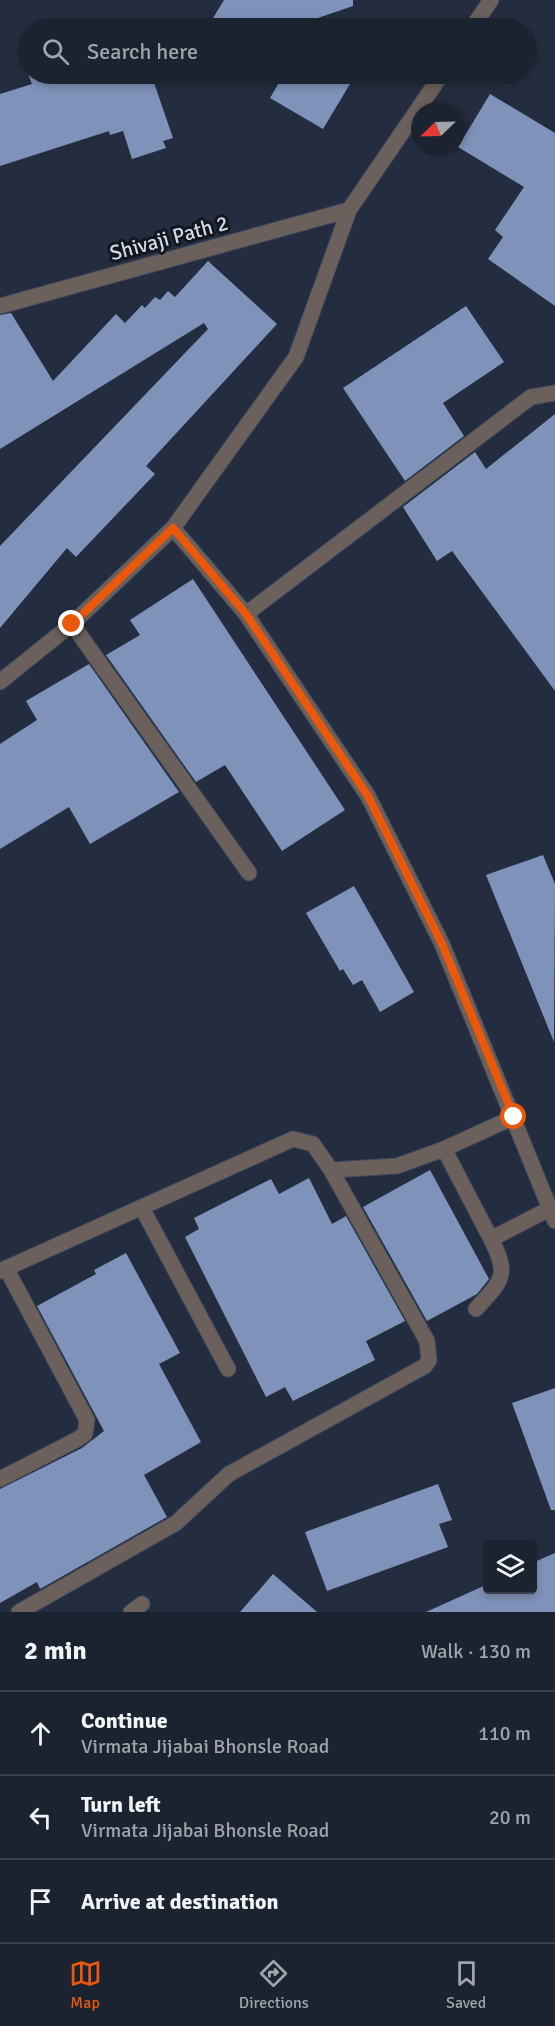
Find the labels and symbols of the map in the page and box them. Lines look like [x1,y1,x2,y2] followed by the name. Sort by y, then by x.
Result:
[411,102,465,156] north arrow
[107,210,231,266] street label: Shivaji Path 2
[58,610,84,636] route end
[500,1103,526,1129] route start

